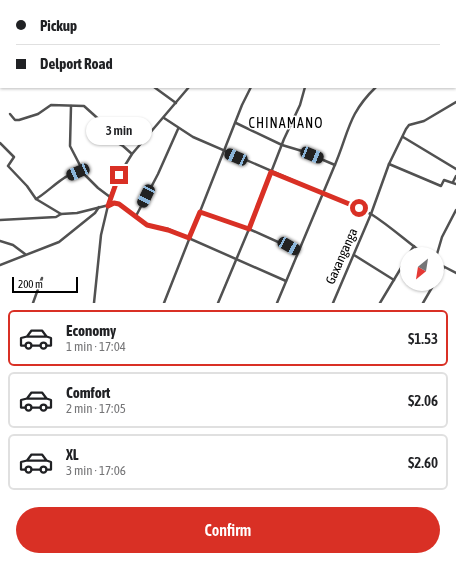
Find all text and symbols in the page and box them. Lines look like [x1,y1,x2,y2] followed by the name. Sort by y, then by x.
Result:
[40,17,77,34] text: Pickup
[40,55,113,72] text: Delport Road
[249,115,323,131] district label: CHINAMANO
[86,117,152,145] callout: 3 min
[106,123,132,138] text: 3 min
[299,145,325,165] car
[223,147,249,167] car
[65,162,91,182] car
[110,166,128,184] route end
[135,183,157,209] car
[350,199,368,217] route start
[322,226,360,286] street label: Gaxanganga
[276,235,302,257] car
[400,247,444,291] north arrow
[400,247,444,291] map controls
[12,275,78,294] scale bar
[18,278,43,290] text: 200 m
[18,320,54,356] icon: car
[66,322,116,339] text: Economy
[408,330,438,347] text: $1.53
[66,339,126,354] text: 1 min · 17:04
[18,382,54,418] icon: car
[66,384,110,401] text: Comfort
[408,392,438,409] text: $2.06
[66,401,126,416] text: 2 min · 17:05
[18,444,54,480] icon: car
[66,446,79,463] text: XL
[408,454,438,471] text: $2.60
[66,463,126,478] text: 3 min · 17:06
[16,507,440,553] button: Confirm

